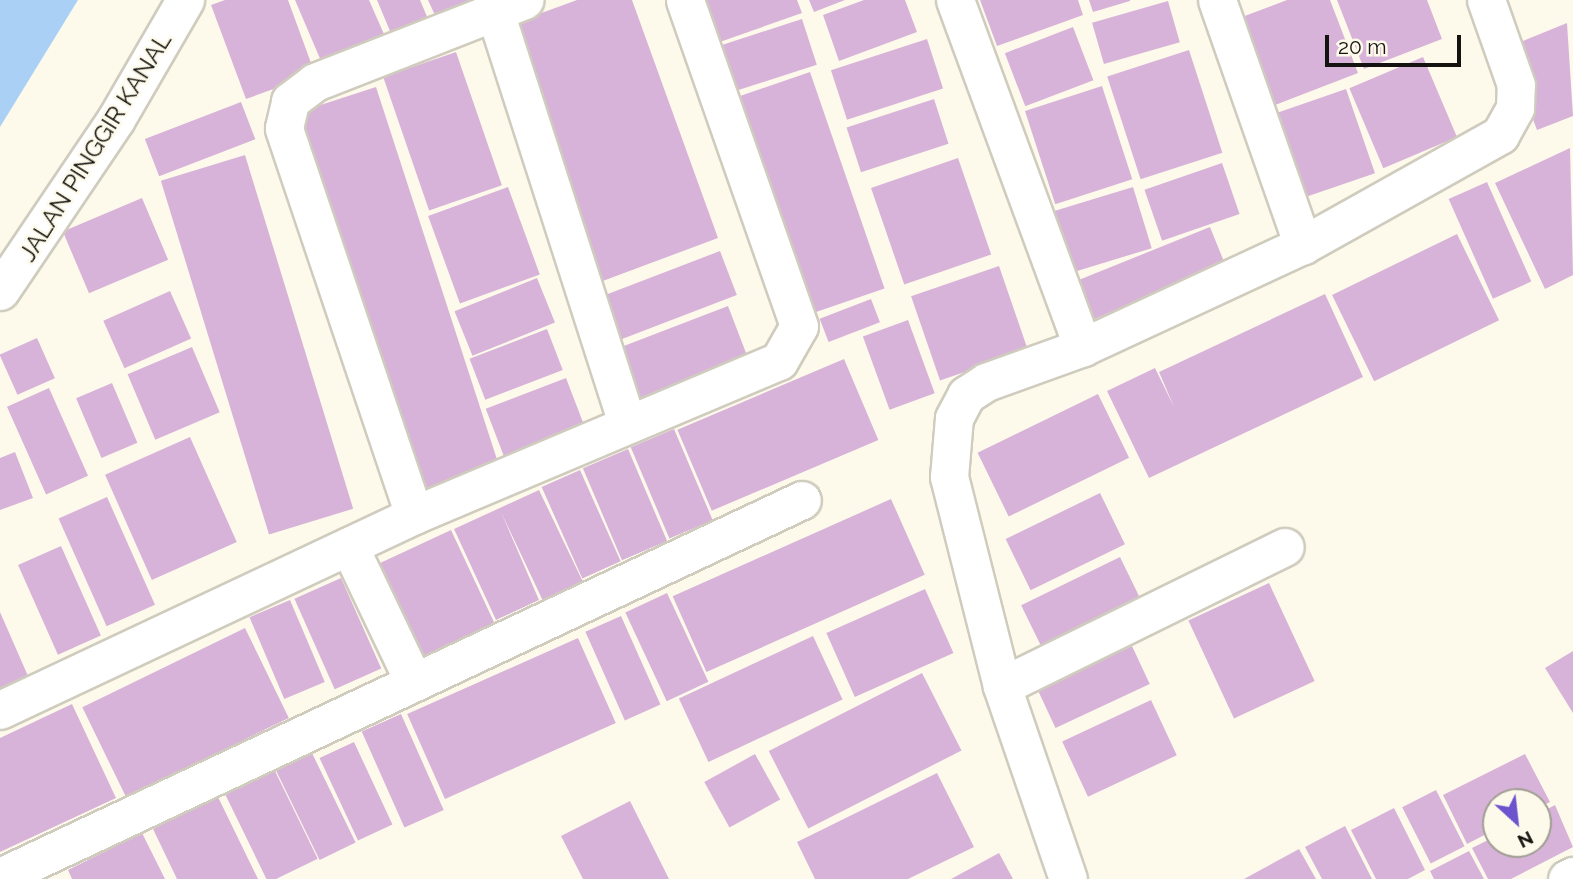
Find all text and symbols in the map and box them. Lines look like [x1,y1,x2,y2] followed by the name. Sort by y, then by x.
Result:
[1328,21,1464,65] scale bar
[13,27,177,267] street label: JALAN PINGGIR KANAL
[1338,34,1386,59] text: 20 m
[1482,788,1552,858] north arrow
[1514,827,1537,853] text: N

